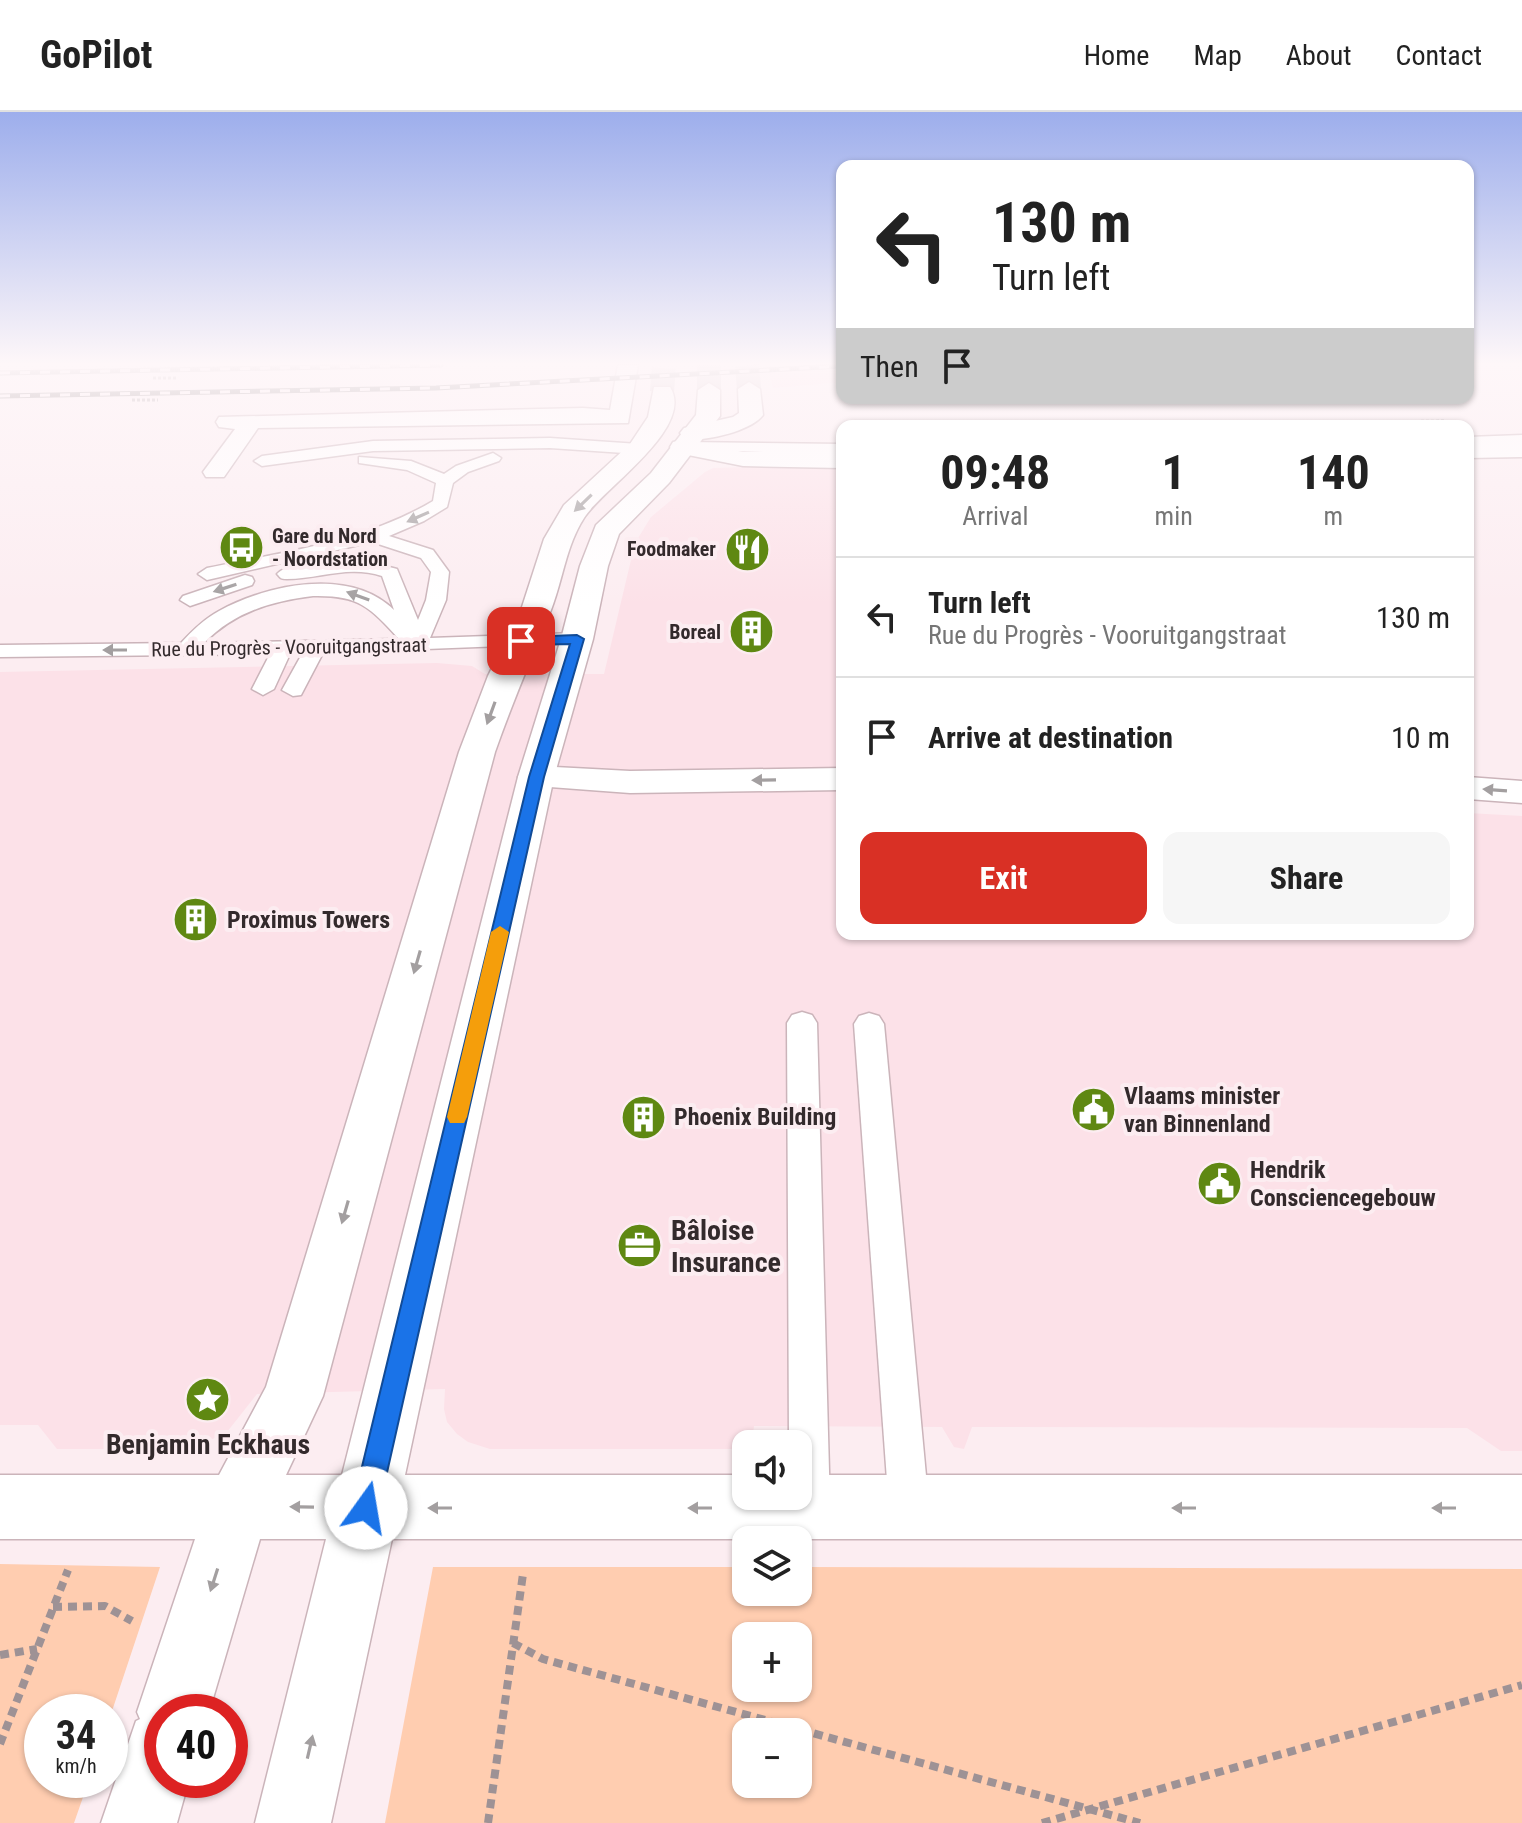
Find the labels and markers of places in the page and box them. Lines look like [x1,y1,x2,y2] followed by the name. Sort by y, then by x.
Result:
[217,524,265,572] bus stop icon: Gare du Nord - Noordstation
[272,524,388,571] place label: Gare du Nord - Noordstation
[723,525,771,573] restaurant icon: Foodmaker
[627,537,716,561] place label: Foodmaker
[487,607,555,675] pin
[728,608,776,656] building icon: Boreal
[669,620,721,644] place label: Boreal
[172,896,220,944] building icon: Proximus Towers
[227,906,390,934] place label: Proximus Towers
[1124,1082,1280,1138] place label: Vlaams minister van Binnenland
[1069,1086,1117,1134] public building icon: Vlaams minister van Binnenland
[619,1093,667,1141] building icon: Phoenix Building
[674,1103,836,1131] place label: Phoenix Building
[1250,1156,1436,1212] place label: Hendrik Consciencegebouw
[1195,1160,1243,1208] public building icon: Hendrik Consciencegebouw
[671,1214,781,1279] place label: Bâloise Insurance
[616,1222,664,1270] office icon: Bâloise Insurance
[184,1375,232,1423] place icon: Benjamin Eckhaus
[106,1428,310,1461] place label: Benjamin Eckhaus

